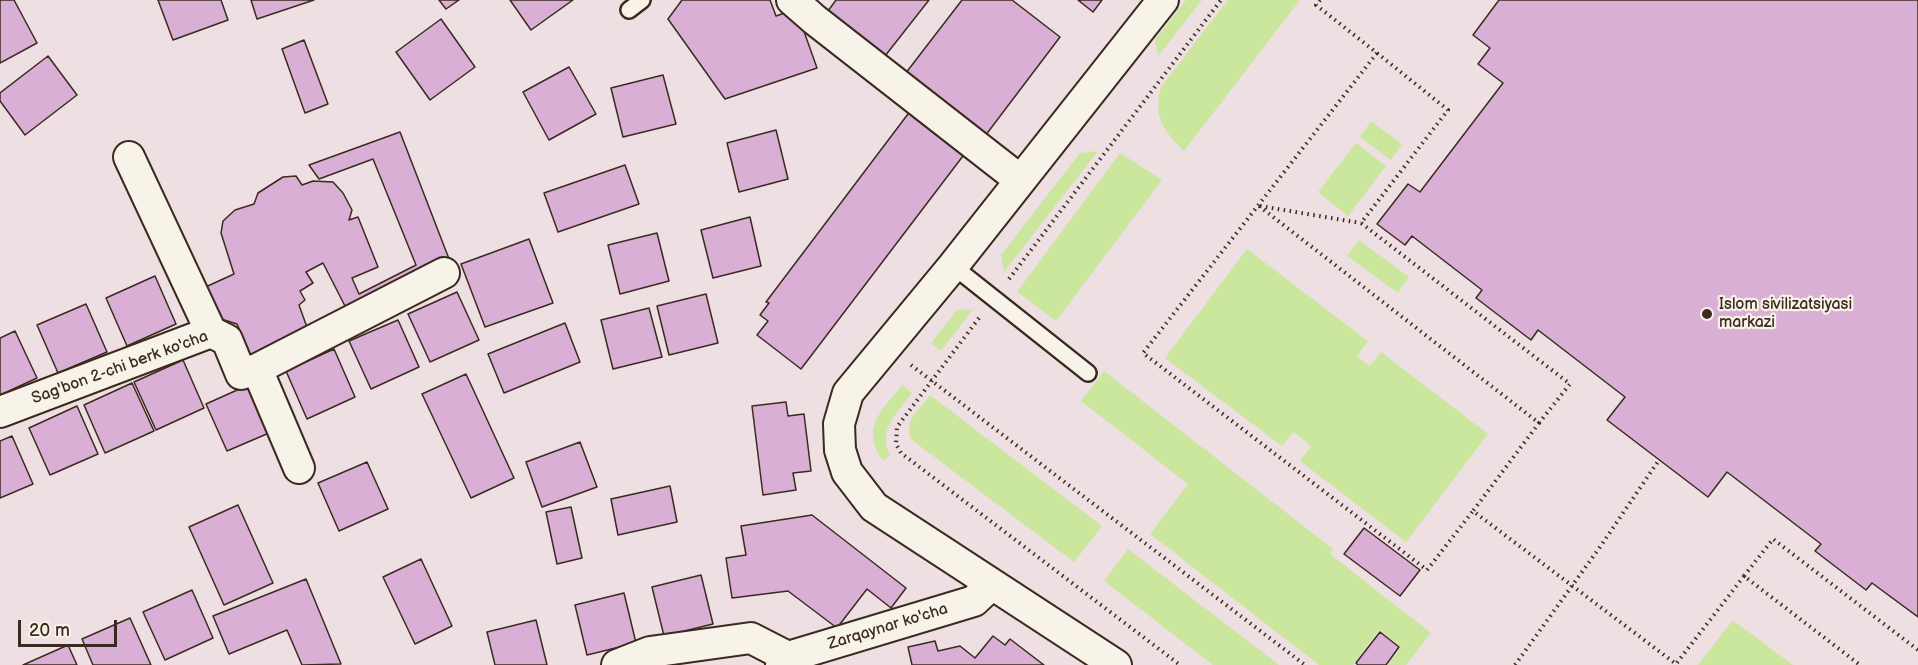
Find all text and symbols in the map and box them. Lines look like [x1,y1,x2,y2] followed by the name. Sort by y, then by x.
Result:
[1719,295,1852,333] place label: Islom sivilizatsiyasi markazi
[1700,307,1714,321] marker: Islom sivilizatsiyasi markazi
[29,327,211,409] street label: Sag'bon 2-chi berk ko'cha
[826,600,950,654] street label: Zarqaynar ko'cha
[21,608,120,646] scale bar
[29,620,70,641] text: 20 m

